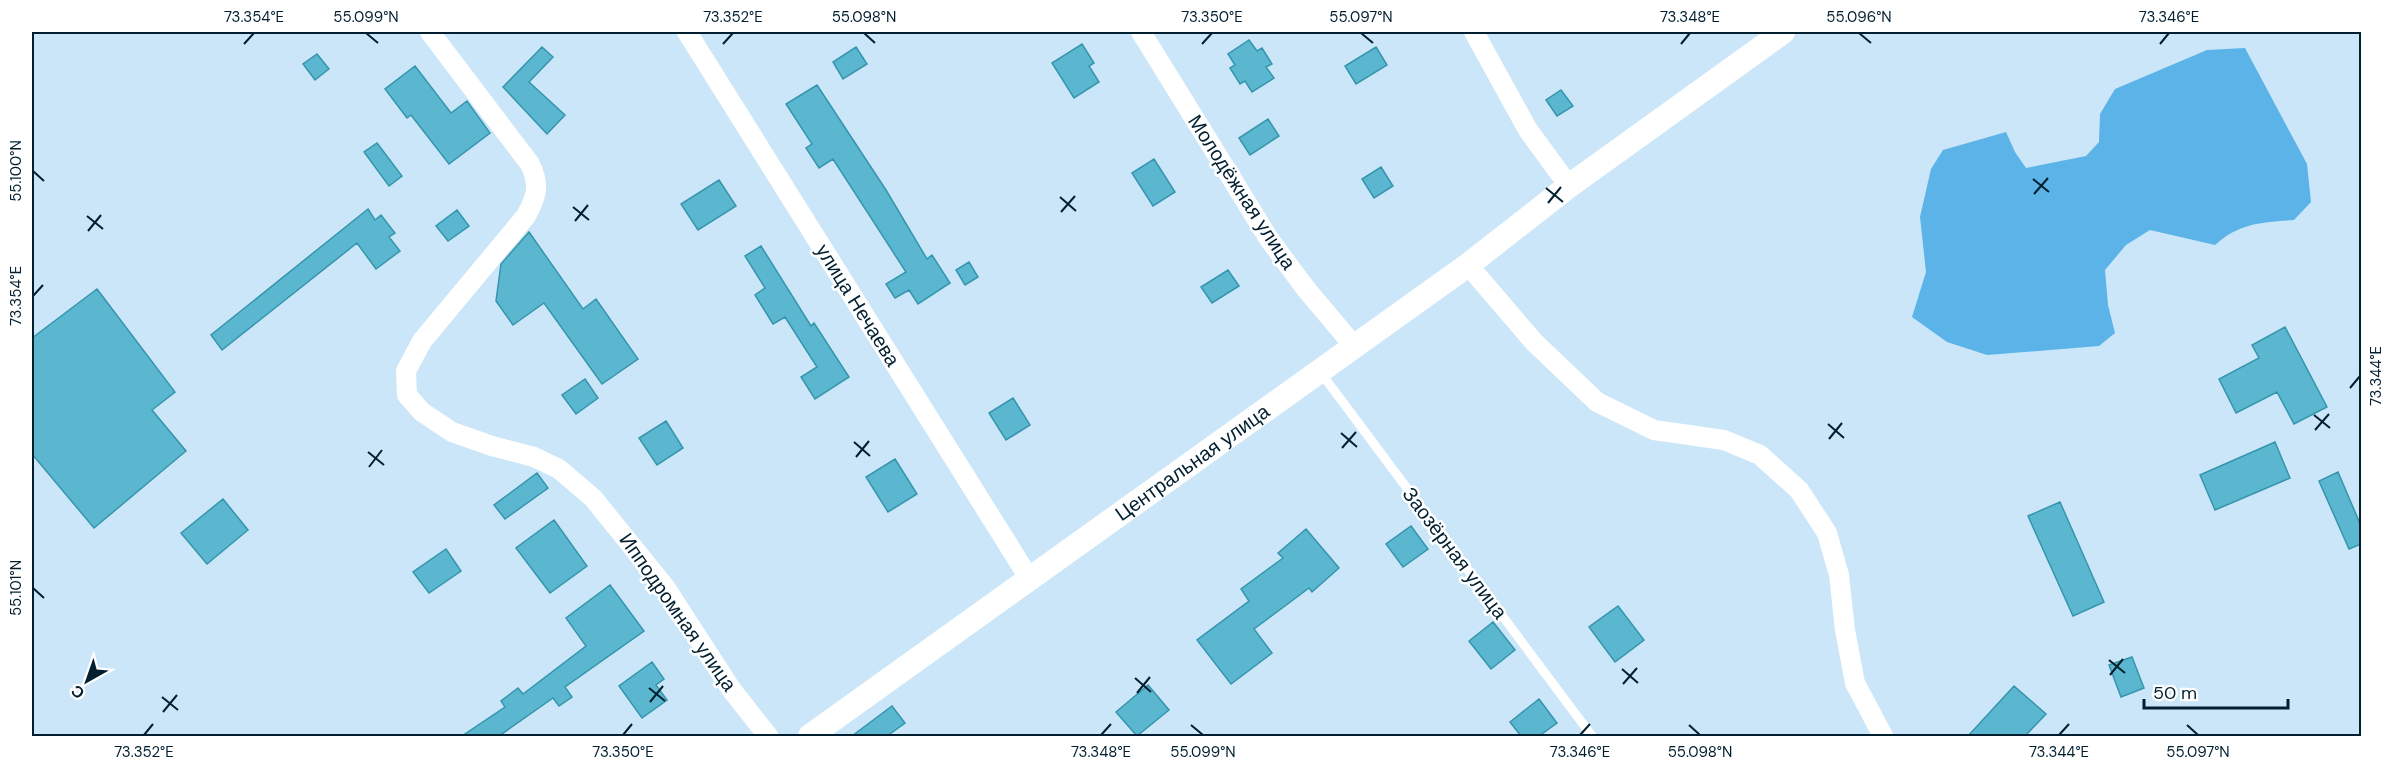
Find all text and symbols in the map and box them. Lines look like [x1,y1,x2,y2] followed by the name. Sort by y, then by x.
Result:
[224,7,284,27] text: 73.354°E
[333,7,399,27] text: 55.099°N
[703,7,763,27] text: 73.352°E
[832,7,896,27] text: 55.098°N
[1181,7,1243,27] text: 73.350°E
[1329,7,1393,27] text: 55.097°N
[1660,7,1720,27] text: 73.348°E
[1826,7,1892,27] text: 55.096°N
[2139,7,2199,27] text: 73.346°E
[1182,110,1302,275] street label: Молодёжная улица
[6,140,26,202] text: 55.100°N
[810,239,906,372] street label: улица Нечаева
[6,266,26,326] text: 73.354°E
[2366,346,2386,406] text: 73.344°E
[1110,398,1275,527] street label: Центральная улица
[1397,482,1514,625] street label: Заозёрная улица
[614,528,743,697] street label: Ипподромная улица
[6,560,26,616] text: 55.101°N
[57,651,117,711] north arrow
[2144,672,2288,710] scale bar
[66,680,89,704] text: С
[2153,681,2197,705] text: 50 m
[114,742,174,762] text: 73.352°E
[592,742,654,762] text: 73.350°E
[1071,742,1131,762] text: 73.348°E
[1170,742,1236,762] text: 55.099°N
[1550,742,1610,762] text: 73.346°E
[1668,742,1732,762] text: 55.098°N
[2029,742,2089,762] text: 73.344°E
[2166,742,2230,762] text: 55.097°N

